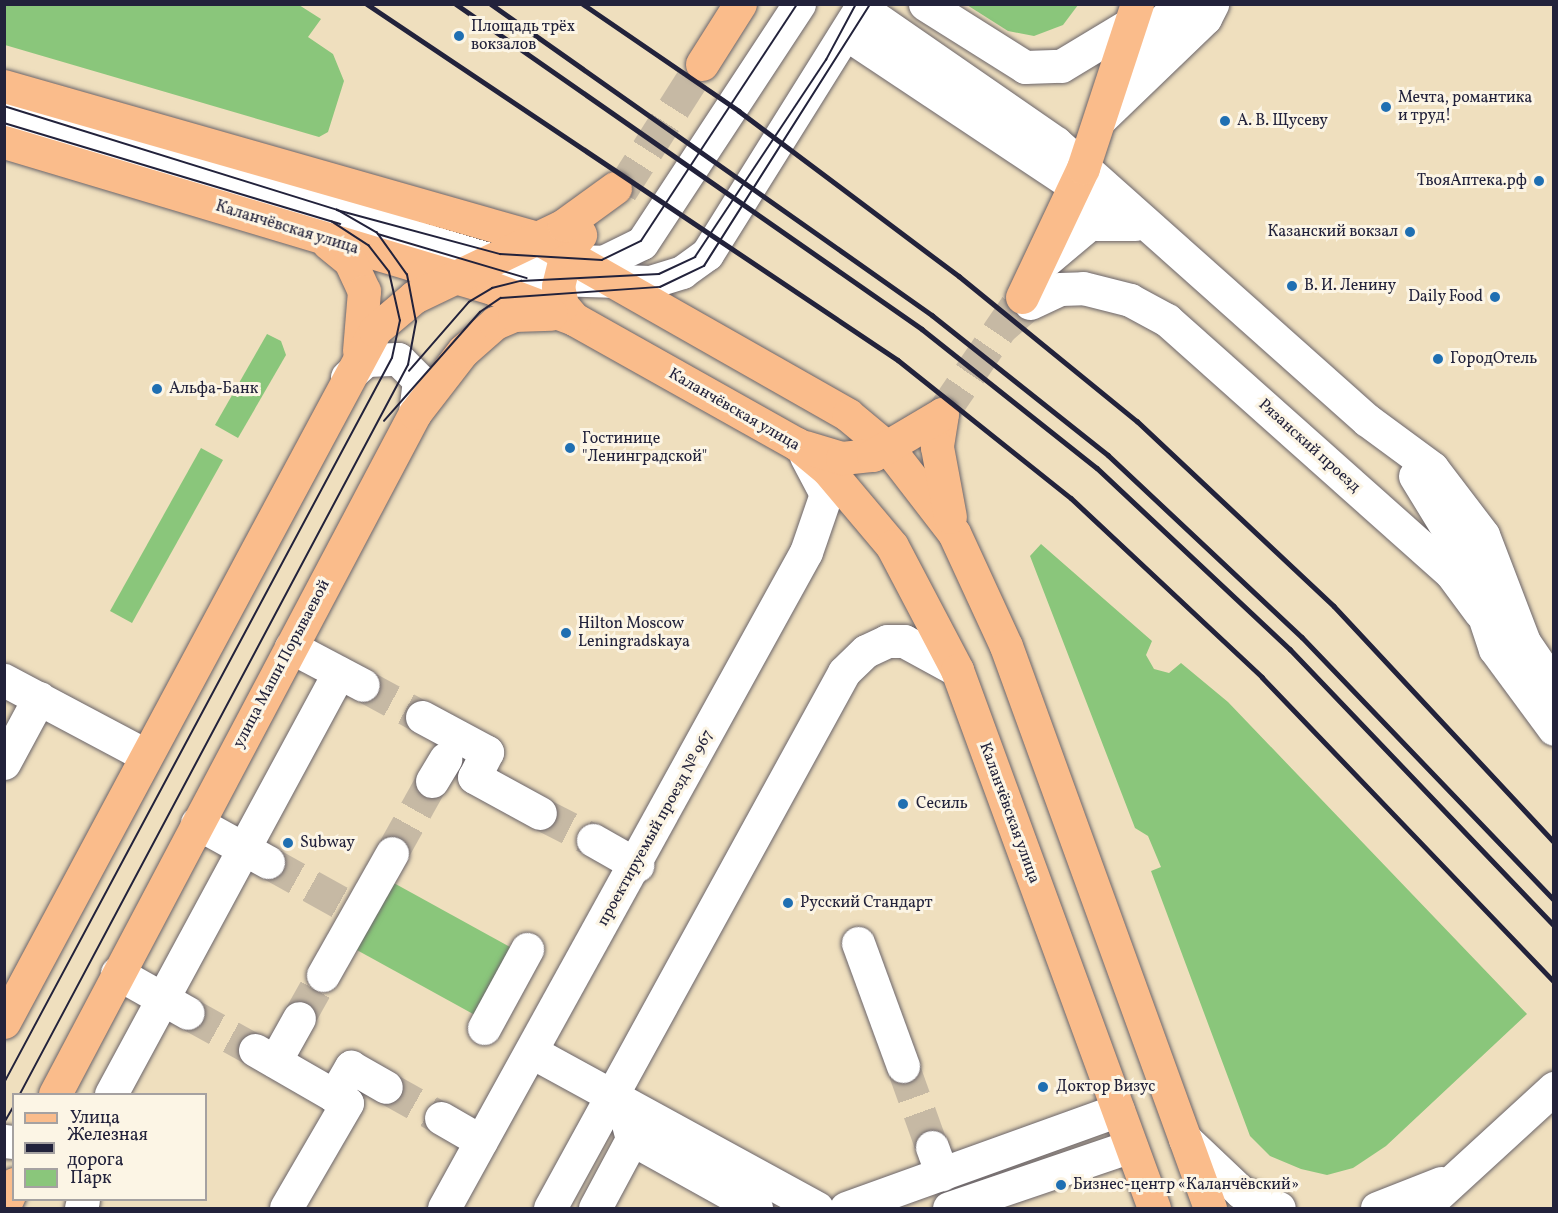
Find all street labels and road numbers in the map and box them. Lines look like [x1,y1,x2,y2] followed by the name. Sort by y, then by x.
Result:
[213,197,361,259] street label: Каланчёвская улица
[665,364,803,456] street label: Каланчёвская улица
[1254,395,1364,497] street label: Рязанский проезд
[229,577,335,751] street label: улица Маши Порываевой
[594,726,718,930] street label: проектируемый проезд № 967
[974,740,1044,886] street label: Каланчёвская улица

